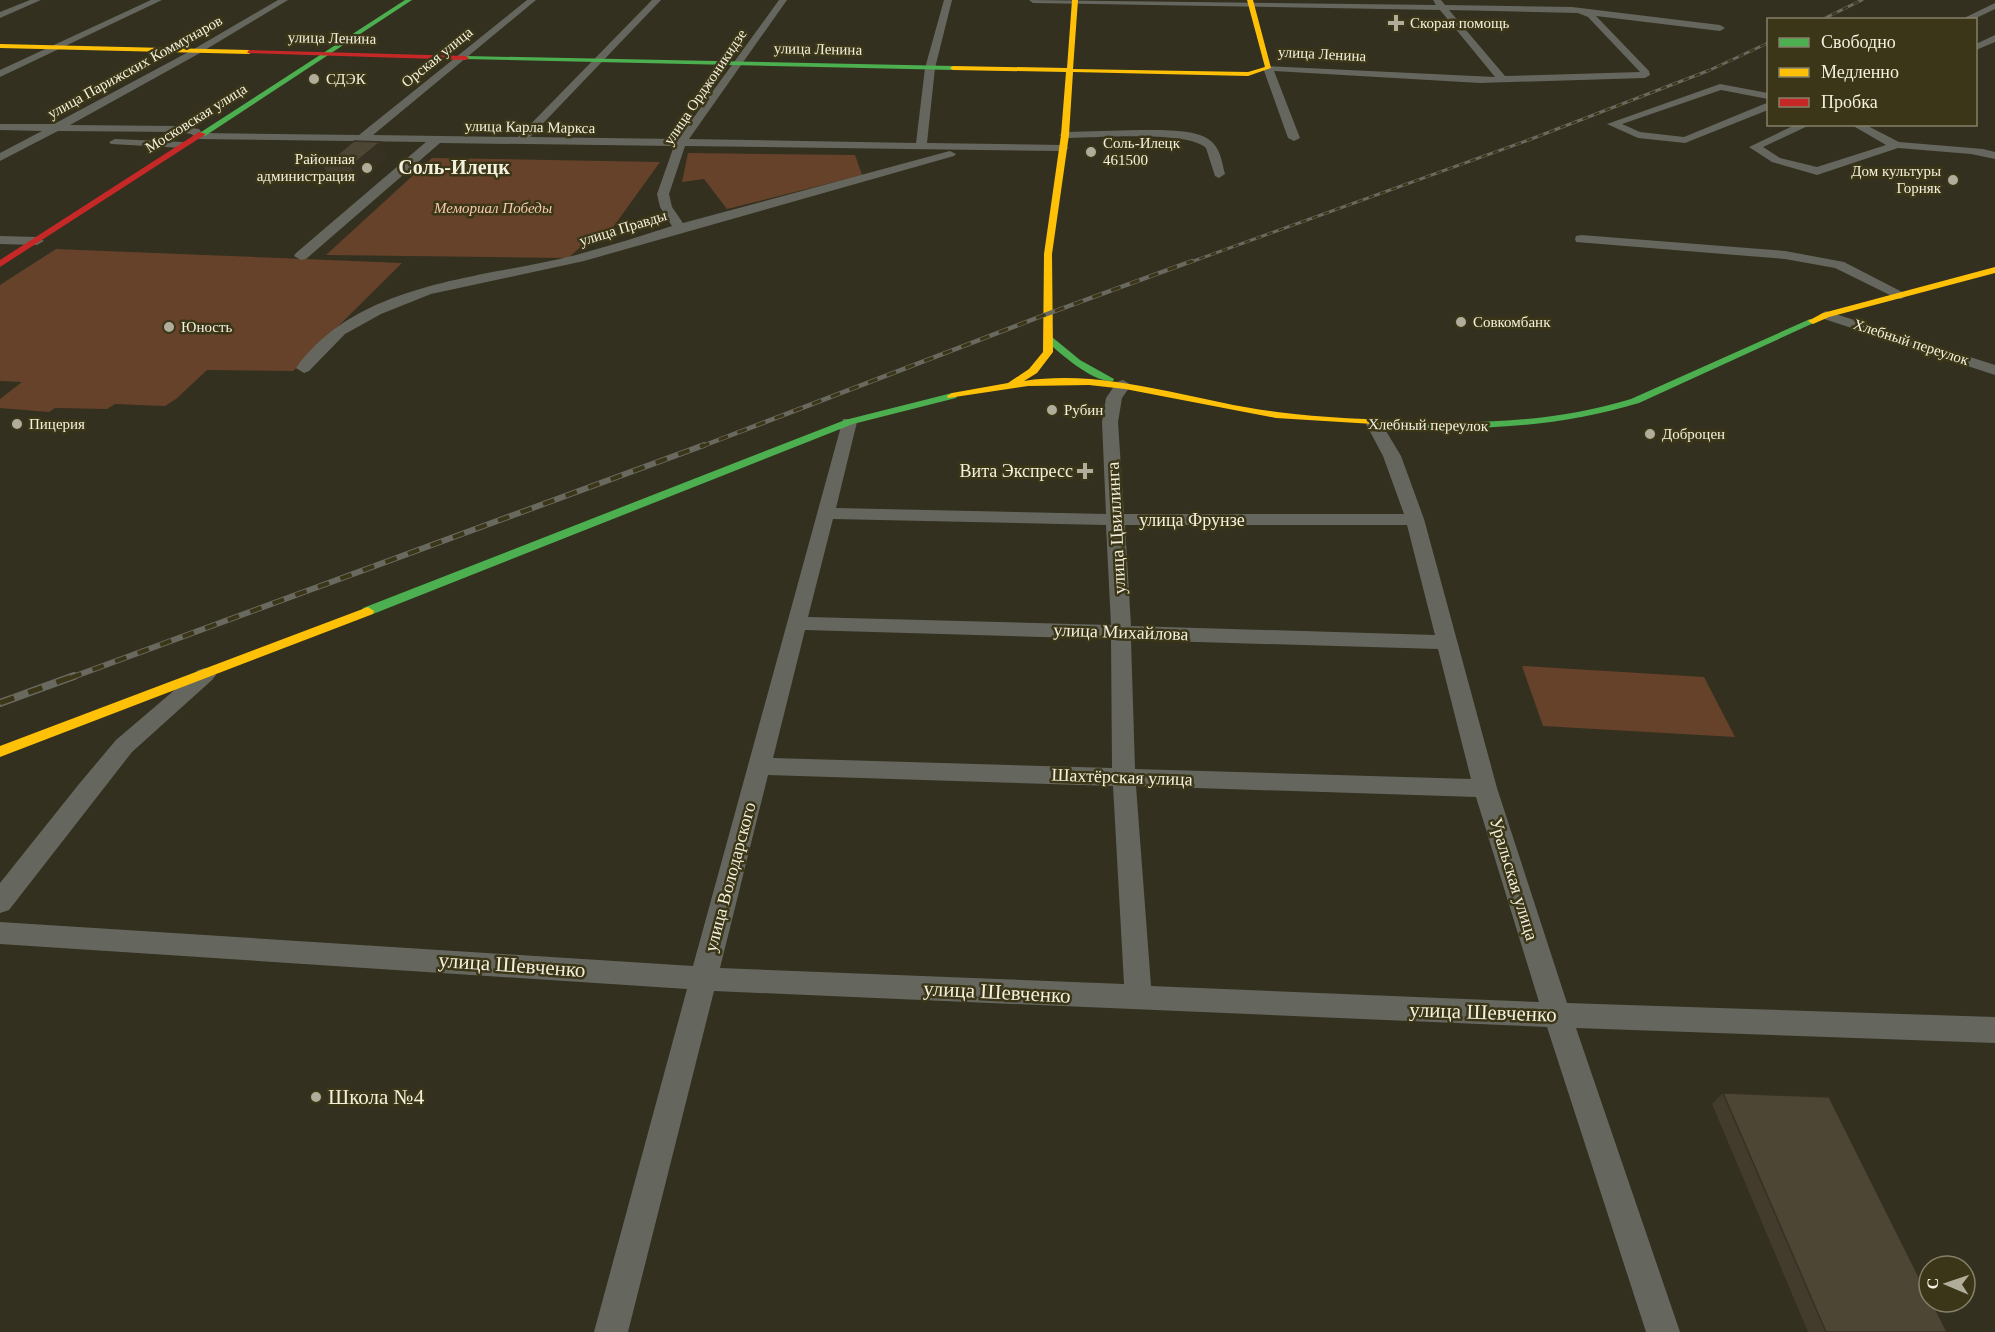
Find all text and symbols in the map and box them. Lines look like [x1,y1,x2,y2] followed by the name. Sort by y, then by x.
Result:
[45,12,225,122] street label: улица Парижских Коммунаров
[1387,14,1405,32] marker: Скорая помощь
[1410,15,1510,31] place label: Скорая помощь
[1767,18,1977,126] legend
[398,23,476,90] street label: Орская улица
[660,26,750,148] street label: улица Орджоникидзе
[288,29,377,47] street label: улица Ленина
[1821,32,1896,52] text: Свободно
[774,40,863,58] street label: улица Ленина
[1278,44,1367,64] street label: улица Ленина
[1821,62,1899,82] text: Медленно
[326,71,367,87] place label: СДЭК
[307,72,321,86] marker: СДЭК
[142,80,250,156] street label: Московская улица
[1821,92,1878,112] text: Пробка
[465,118,596,136] street label: улица Карла Маркса
[1103,135,1181,168] place label: Соль-Илецк 461500
[1084,145,1098,159] marker: Соль-Илецк 461500
[257,151,355,184] place label: Районная администрация
[398,156,510,178] district label: Соль-Илецк
[360,161,374,175] marker: Районная администрация
[1851,163,1942,196] place label: Дом культуры Горняк
[1946,173,1960,187] marker: Дом культуры Горняк
[433,200,552,216] park label: Мемориал Победы
[578,207,668,249] street label: улица Правды
[1473,314,1551,330] place label: Совкомбанк
[1454,315,1468,329] marker: Совкомбанк
[1851,316,1971,368] street label: Хлебный переулок
[181,319,233,335] place label: Юность
[162,320,176,334] marker: Юность
[1064,402,1103,418] place label: Рубин
[1045,403,1059,417] marker: Рубин
[29,416,85,432] place label: Пицерия
[1368,416,1489,434] street label: Хлебный переулок
[10,417,24,431] marker: Пицерия
[1662,426,1725,442] place label: Доброцен
[1643,427,1657,441] marker: Доброцен
[960,461,1073,481] place label: Вита Экспресс
[1103,461,1129,595] street label: улица Цвиллинга
[1078,464,1092,478] marker: Вита Экспресс
[1139,510,1245,530] street label: улица Фрунзе
[1053,620,1189,644] street label: улица Михайлова
[1051,765,1193,789] street label: Шахтёрская улица
[700,800,760,954] street label: улица Володарского
[1486,815,1542,943] street label: Уральская улица
[438,948,586,982] street label: улица Шевченко
[923,976,1071,1008] street label: улица Шевченко
[1409,997,1557,1027] street label: улица Шевченко
[328,1085,425,1109] place label: Школа №4
[309,1090,323,1104] marker: Школа №4
[1917,1254,1977,1314] north arrow
[1924,1277,1941,1290] text: С

